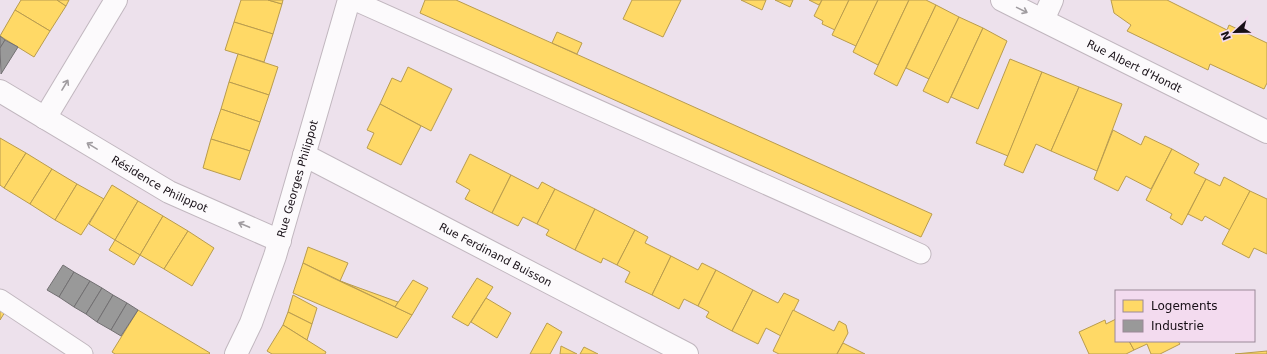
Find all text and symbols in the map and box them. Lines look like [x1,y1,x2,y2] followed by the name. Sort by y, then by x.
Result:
[1016,7,1028,14] one-way arrow
[1215,12,1255,52] north arrow
[1218,29,1234,42] text: N
[1085,37,1185,96] street label: Rue Albert d'Hondt
[61,79,69,91] one-way arrow
[275,118,321,239] street label: Rue Georges Philippot
[87,142,98,150] one-way arrow
[109,153,210,216] street label: Résidence Philippot
[437,220,554,290] street label: Rue Ferdinand Buisson
[238,221,250,229] one-way arrow
[1115,290,1255,342] legend
[1151,299,1217,313] text: Logements
[1151,319,1204,333] text: Industrie

